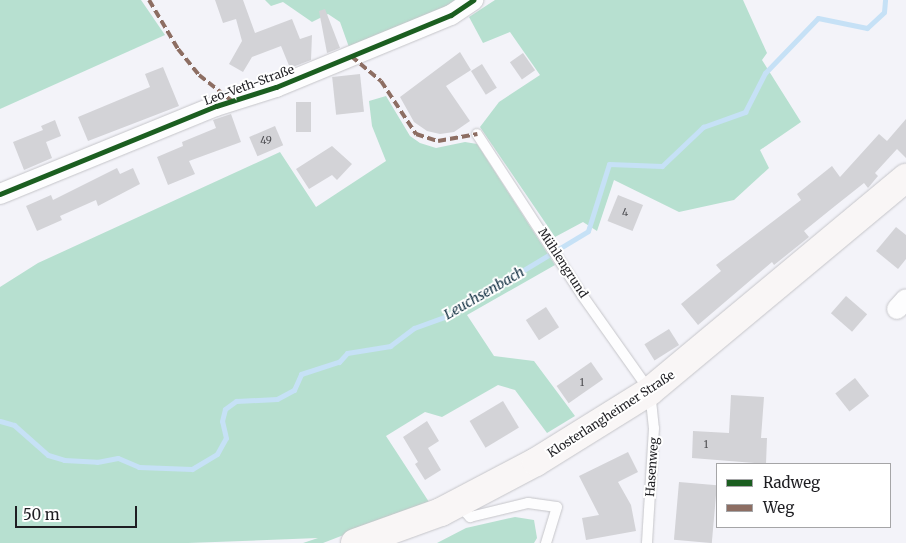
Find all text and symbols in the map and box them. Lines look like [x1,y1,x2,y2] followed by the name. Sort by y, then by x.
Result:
[202,62,296,108] street label: Leo-Veth-Straße
[260,135,272,147] house number: 49
[622,207,628,219] house number: 4
[535,225,591,301] street label: Mühlengrund
[441,263,527,323] water label: Leuchsenbach
[545,368,677,460] street label: Klosterlangheimer Straße
[580,377,584,389] house number: 1
[643,437,661,497] street label: Hasenweg
[704,439,708,451] house number: 1
[716,463,891,528] legend
[763,473,820,492] text: Radweg
[18,496,140,528] scale bar
[763,498,794,517] text: Weg
[23,505,60,524] text: 50 m

